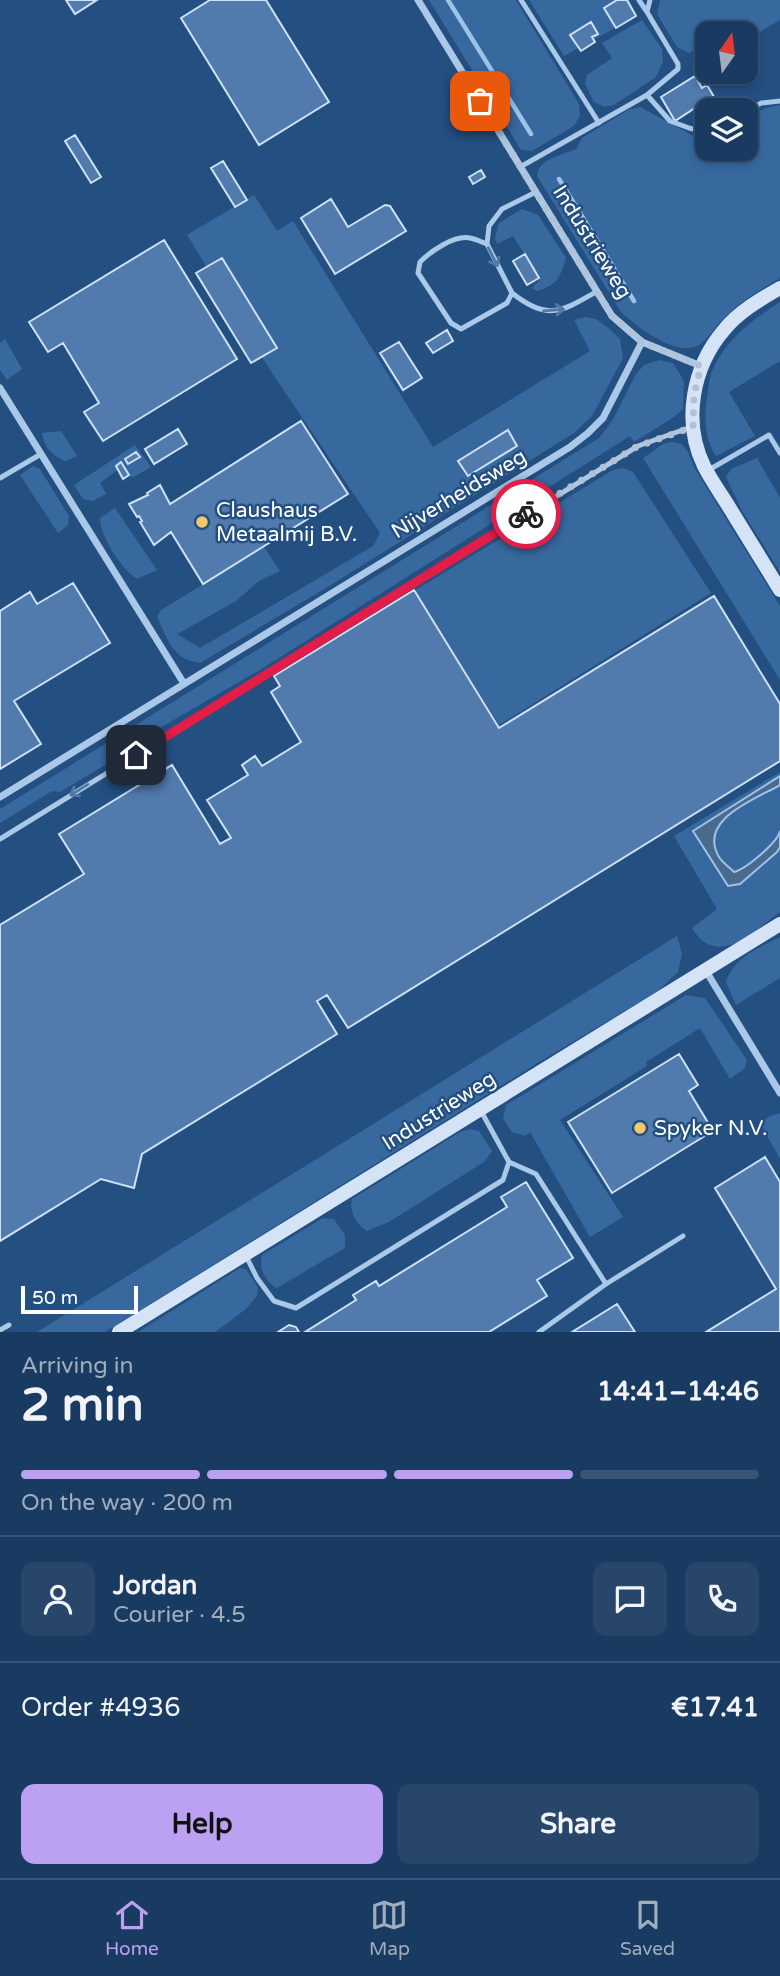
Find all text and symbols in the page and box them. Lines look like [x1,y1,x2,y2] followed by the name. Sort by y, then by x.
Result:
[695,21,758,84] north arrow
[695,21,758,161] map controls
[450,71,510,131] pin
[461,82,499,120] icon: bag
[695,98,758,161] button: layers
[547,181,637,303] street label: Industrieweg
[487,246,501,267] one-way arrow
[542,303,565,316] one-way arrow
[387,444,531,544] street label: Nijverheidsweg
[491,479,561,549] courier
[507,495,545,533] icon: bike
[216,498,357,547] place label: Claushaus Metaalmij B.V.
[194,514,210,530] marker: Claushaus Metaalmij B.V.
[106,725,166,785] pin
[117,736,155,774] icon: home
[70,783,90,797] one-way arrow
[378,1066,500,1156] street label: Industrieweg
[654,1116,767,1141] place label: Spyker N.V.
[632,1120,648,1136] marker: Spyker N.V.
[21,1283,138,1315] scale bar
[32,1287,78,1309] text: 50 m
[21,1352,134,1380] text: Arriving in
[597,1376,759,1407] text: 14:41–14:46
[21,1378,144,1433] text: 2 min
[21,1489,233,1517] text: On the way · 200 m
[21,1562,95,1636] button: person
[593,1562,667,1636] button: chat
[685,1562,759,1636] button: phone
[113,1570,197,1601] text: Jordan
[113,1601,246,1629] text: Courier · 4.5
[21,1692,181,1723] text: Order #4936
[671,1692,759,1723] text: €17.41
[21,1784,383,1864] button: Help
[397,1784,759,1864] button: Share
[105,1896,159,1960] tab: Home
[369,1896,410,1960] tab: Map
[620,1896,675,1960] tab: Saved

